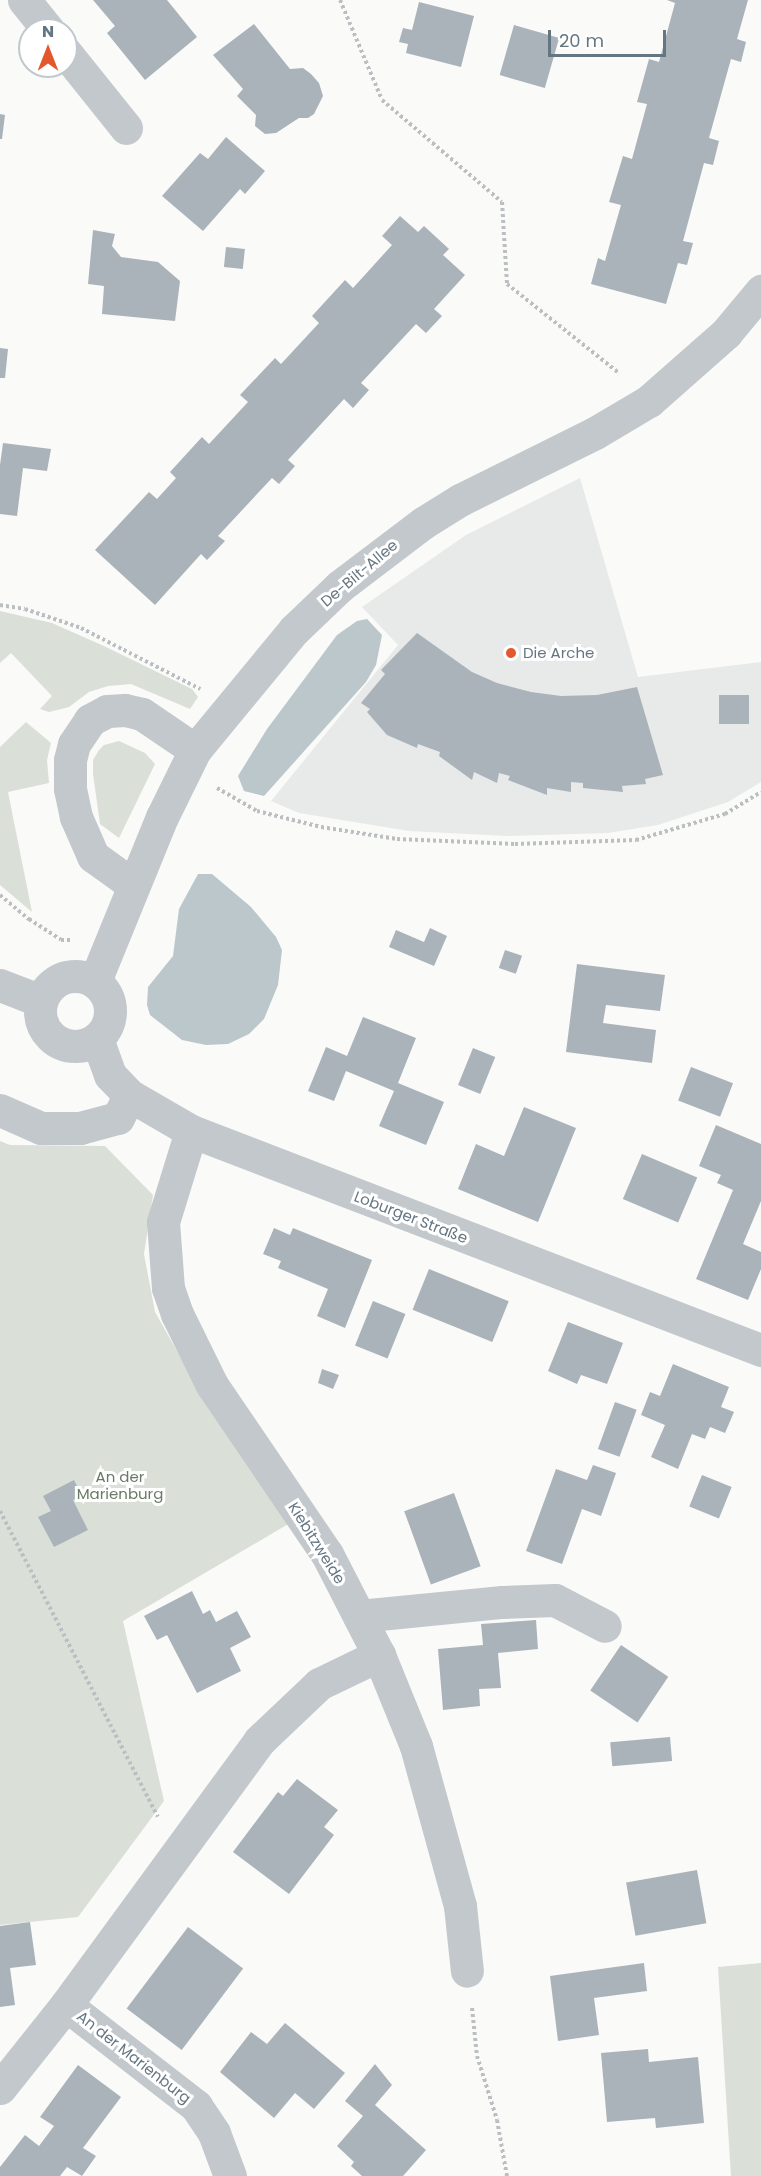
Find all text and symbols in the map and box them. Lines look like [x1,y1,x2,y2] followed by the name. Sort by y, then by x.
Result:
[18,18,78,78] north arrow
[551,18,670,56] scale bar
[42,20,54,43] text: N
[559,28,604,53] text: 20 m
[317,536,401,610] street label: De-Bilt-Allee
[523,644,594,662] place label: Die Arche
[504,646,518,660] marker: Die Arche
[352,1187,470,1247] street label: Loburger Straße
[77,1467,163,1502] park label: An der Marienburg
[285,1499,349,1587] street label: Kiebitzweide
[74,2007,194,2107] street label: An der Marienburg

